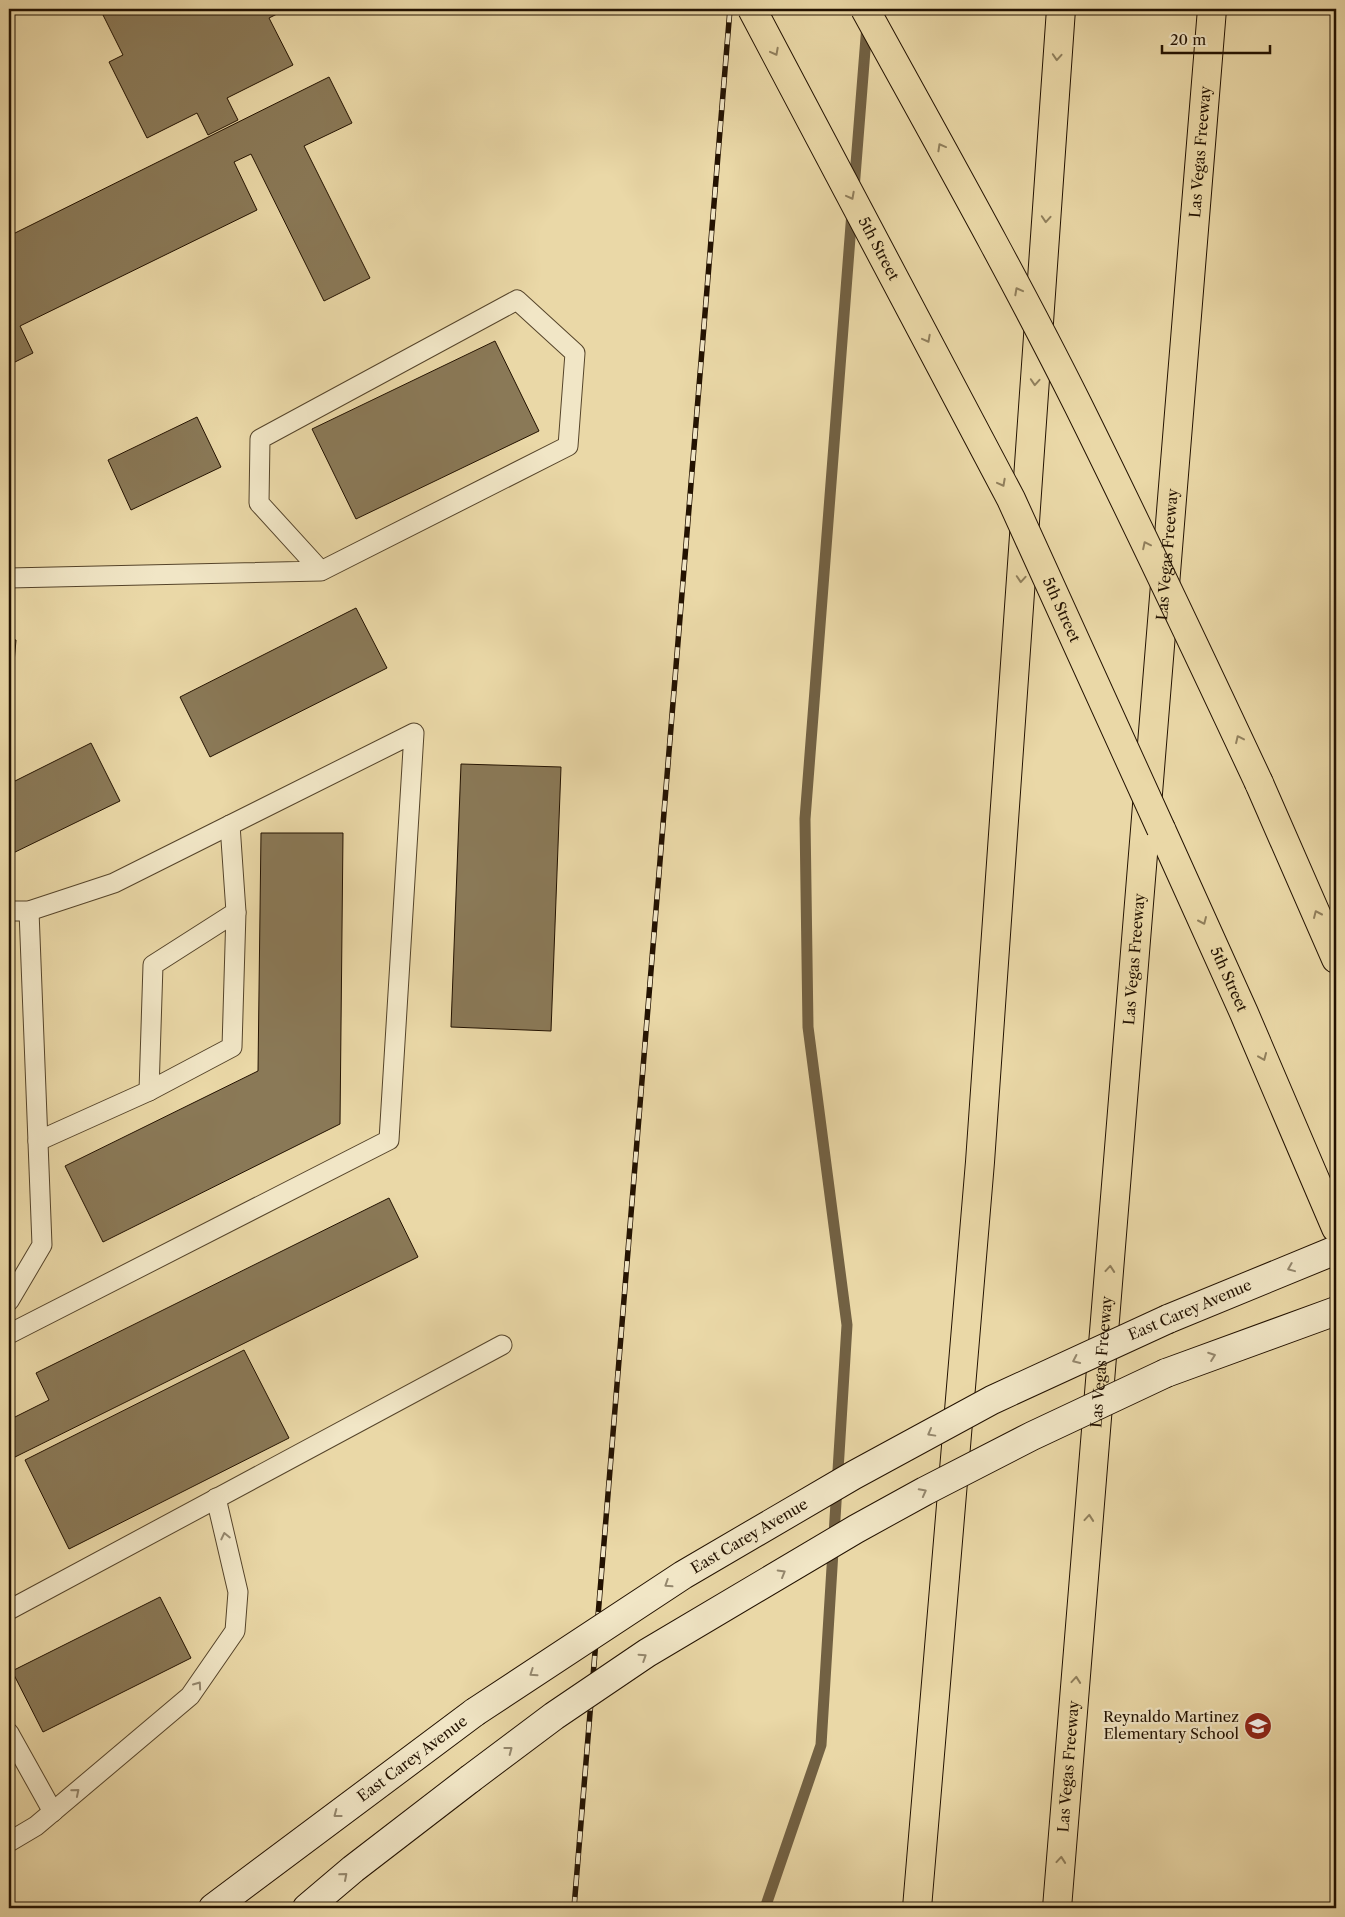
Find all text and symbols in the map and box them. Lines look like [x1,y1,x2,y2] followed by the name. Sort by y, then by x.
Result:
[1162,22,1270,54] scale bar
[1170,30,1206,49] text: 20 m
[769,47,779,56] one-way arrow
[1052,54,1063,62] one-way arrow
[1185,84,1215,218] street label: Las Vegas Freeway
[937,144,947,153] one-way arrow
[845,190,855,199] one-way arrow
[854,213,904,284] street label: 5th Street
[1041,216,1052,224] one-way arrow
[1014,287,1024,296] one-way arrow
[921,334,931,343] one-way arrow
[1029,378,1040,386] one-way arrow
[996,478,1006,487] one-way arrow
[1152,487,1182,621] street label: Las Vegas Freeway
[1142,541,1152,550] one-way arrow
[1039,574,1085,646] street label: 5th Street
[1016,575,1027,583] one-way arrow
[1234,735,1245,744] one-way arrow
[1119,892,1149,1026] street label: Las Vegas Freeway
[1312,910,1323,919] one-way arrow
[1196,916,1207,925] one-way arrow
[1206,944,1253,1015] street label: 5th Street
[1257,1052,1268,1061] one-way arrow
[1287,1262,1296,1273] one-way arrow
[1104,1265,1115,1273] one-way arrow
[1125,1275,1254,1344] street label: East Carey Avenue
[1086,1294,1116,1428] street label: Las Vegas Freeway
[1207,1352,1216,1362] one-way arrow
[1072,1354,1081,1365] one-way arrow
[927,1427,936,1437] one-way arrow
[917,1488,926,1498] one-way arrow
[687,1494,811,1577] street label: East Carey Avenue
[1084,1514,1095,1522] one-way arrow
[220,1531,231,1540] one-way arrow
[776,1569,785,1579] one-way arrow
[665,1578,674,1588] one-way arrow
[637,1653,646,1663] one-way arrow
[529,1667,538,1677] one-way arrow
[1070,1676,1081,1684] one-way arrow
[192,1682,201,1691] one-way arrow
[1053,1699,1083,1833] street label: Las Vegas Freeway
[1103,1707,1240,1743] place label: Reynaldo Martinez Elementary School
[353,1711,471,1806] street label: East Carey Avenue
[1243,1711,1273,1741] school or university icon: Reynaldo Martinez Elementary School
[503,1747,512,1755] one-way arrow
[70,1789,79,1798] one-way arrow
[333,1808,343,1817] one-way arrow
[1056,1855,1067,1863] one-way arrow
[339,1873,348,1882] one-way arrow

